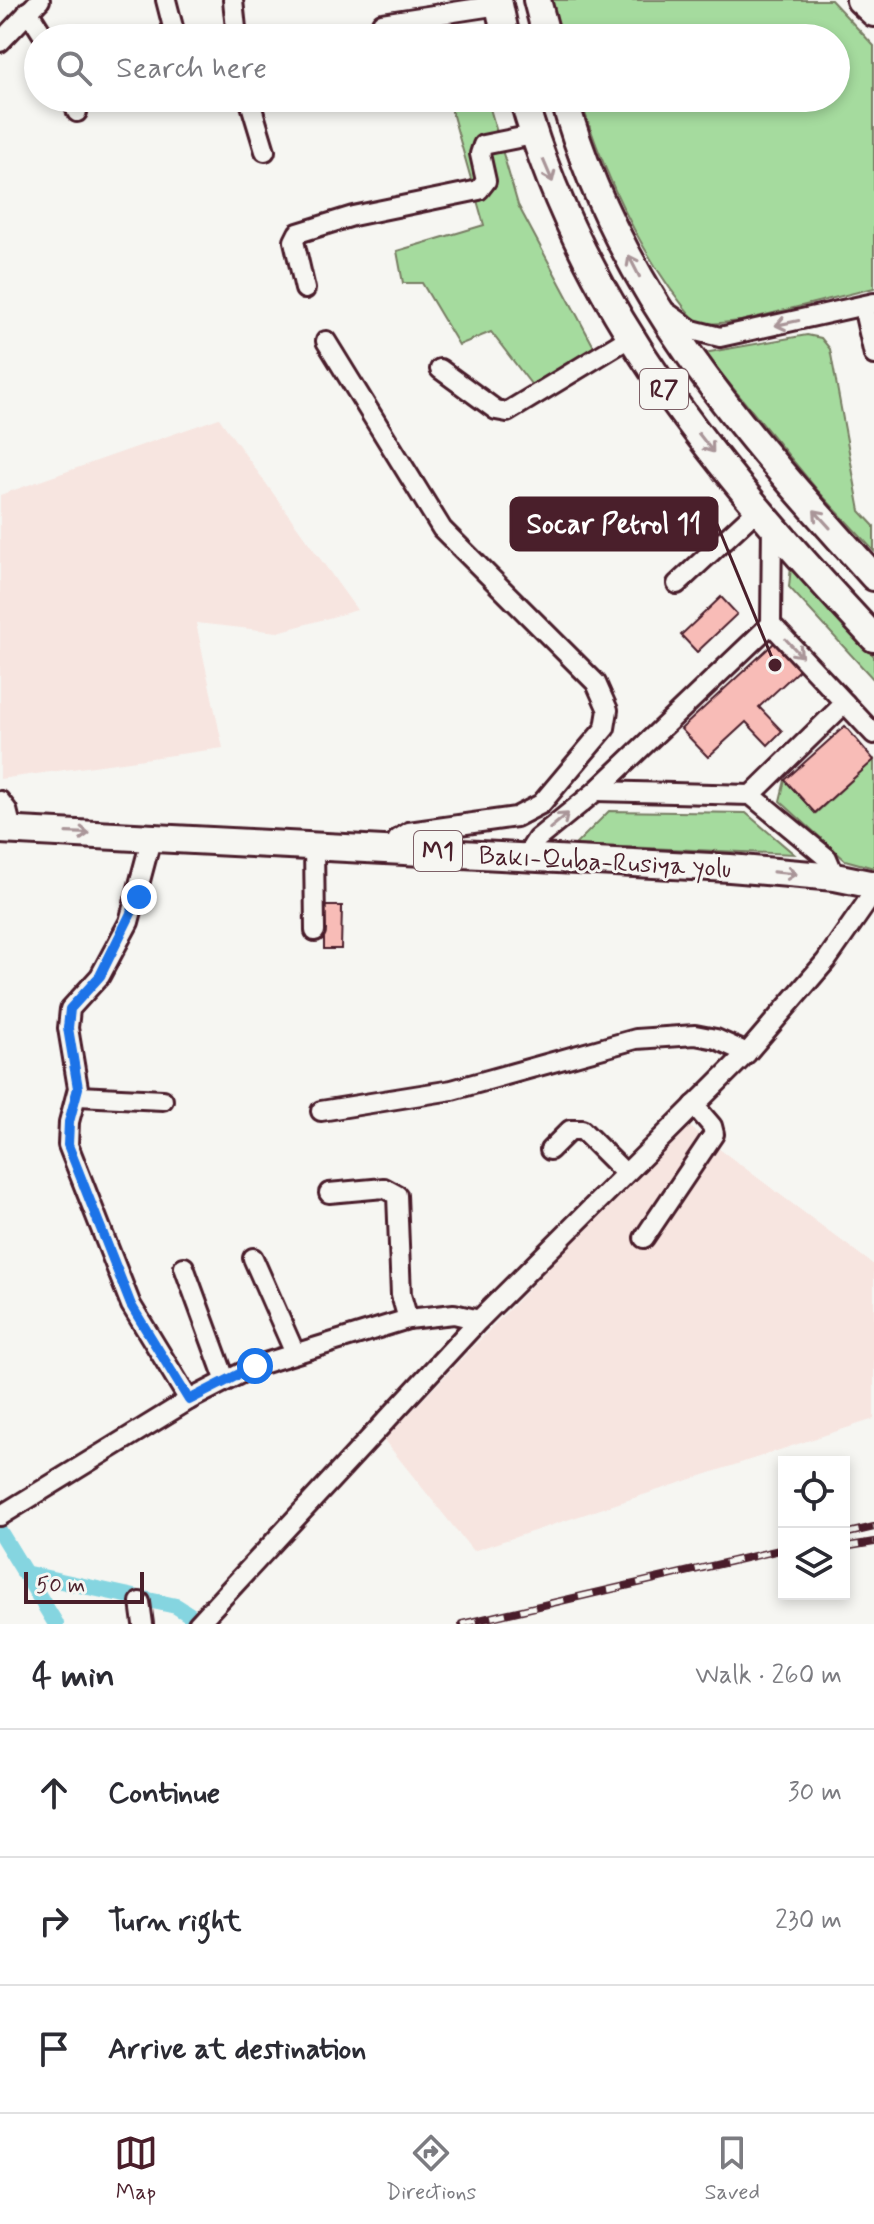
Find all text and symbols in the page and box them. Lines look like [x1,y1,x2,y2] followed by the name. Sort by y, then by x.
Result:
[24,24,850,112] search box
[52,46,96,90] icon: search
[116,49,267,88] text: Search here
[542,159,557,183] one-way arrow
[626,255,642,279] one-way arrow
[775,316,800,331] one-way arrow
[640,369,688,409] road number: R7
[698,432,715,453] one-way arrow
[511,498,717,550] callout: Socar Petrol 11
[527,507,701,544] text: Socar Petrol 11
[813,510,831,530] one-way arrow
[784,638,803,658] one-way arrow
[548,812,568,830] one-way arrow
[64,826,91,841] one-way arrow
[414,831,462,871] road number: M1
[478,839,732,887] street label: Bakı-Quba-Rusiya yolu
[771,865,798,880] one-way arrow
[121,879,157,915] route end
[237,1348,273,1384] route start
[778,1456,850,1600] map controls
[778,1456,850,1528] button: locate
[778,1528,850,1600] button: layers
[24,1568,144,1604] scale bar
[36,1572,85,1600] text: 50 m
[32,1654,115,1699] text: 4 min
[695,1659,842,1693] text: Walk · 260 m
[32,1771,76,1815] icon: ahead
[108,1774,220,1813] text: Continue
[788,1776,842,1810] text: 30 m
[32,1899,76,1943] icon: right
[108,1902,241,1941] text: Turn right
[775,1904,842,1938] text: 230 m
[32,2027,76,2071] icon: arrive
[108,2030,366,2069] text: Arrive at destination
[114,2131,158,2207] tab: Map
[386,2131,476,2207] tab: Directions
[704,2131,760,2207] tab: Saved

